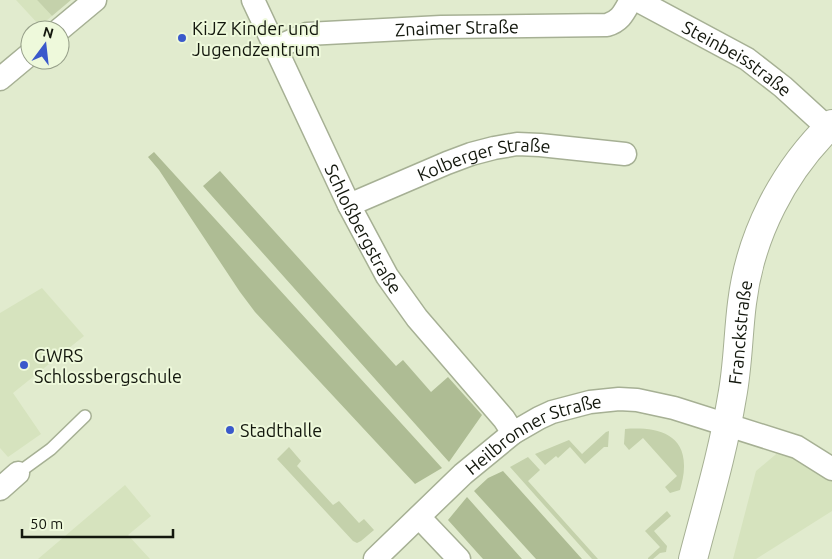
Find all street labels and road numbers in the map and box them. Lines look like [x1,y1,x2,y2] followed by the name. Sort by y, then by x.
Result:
[394,16,519,39] street label: Znaimer Straße
[679,16,796,100] street label: Steinbeisstraße
[414,134,552,185] street label: Kolberger Straße
[321,161,406,297] street label: Schloßbergstraße
[724,278,755,386] street label: Franckstraße
[461,391,602,478] street label: Heilbronner Straße

